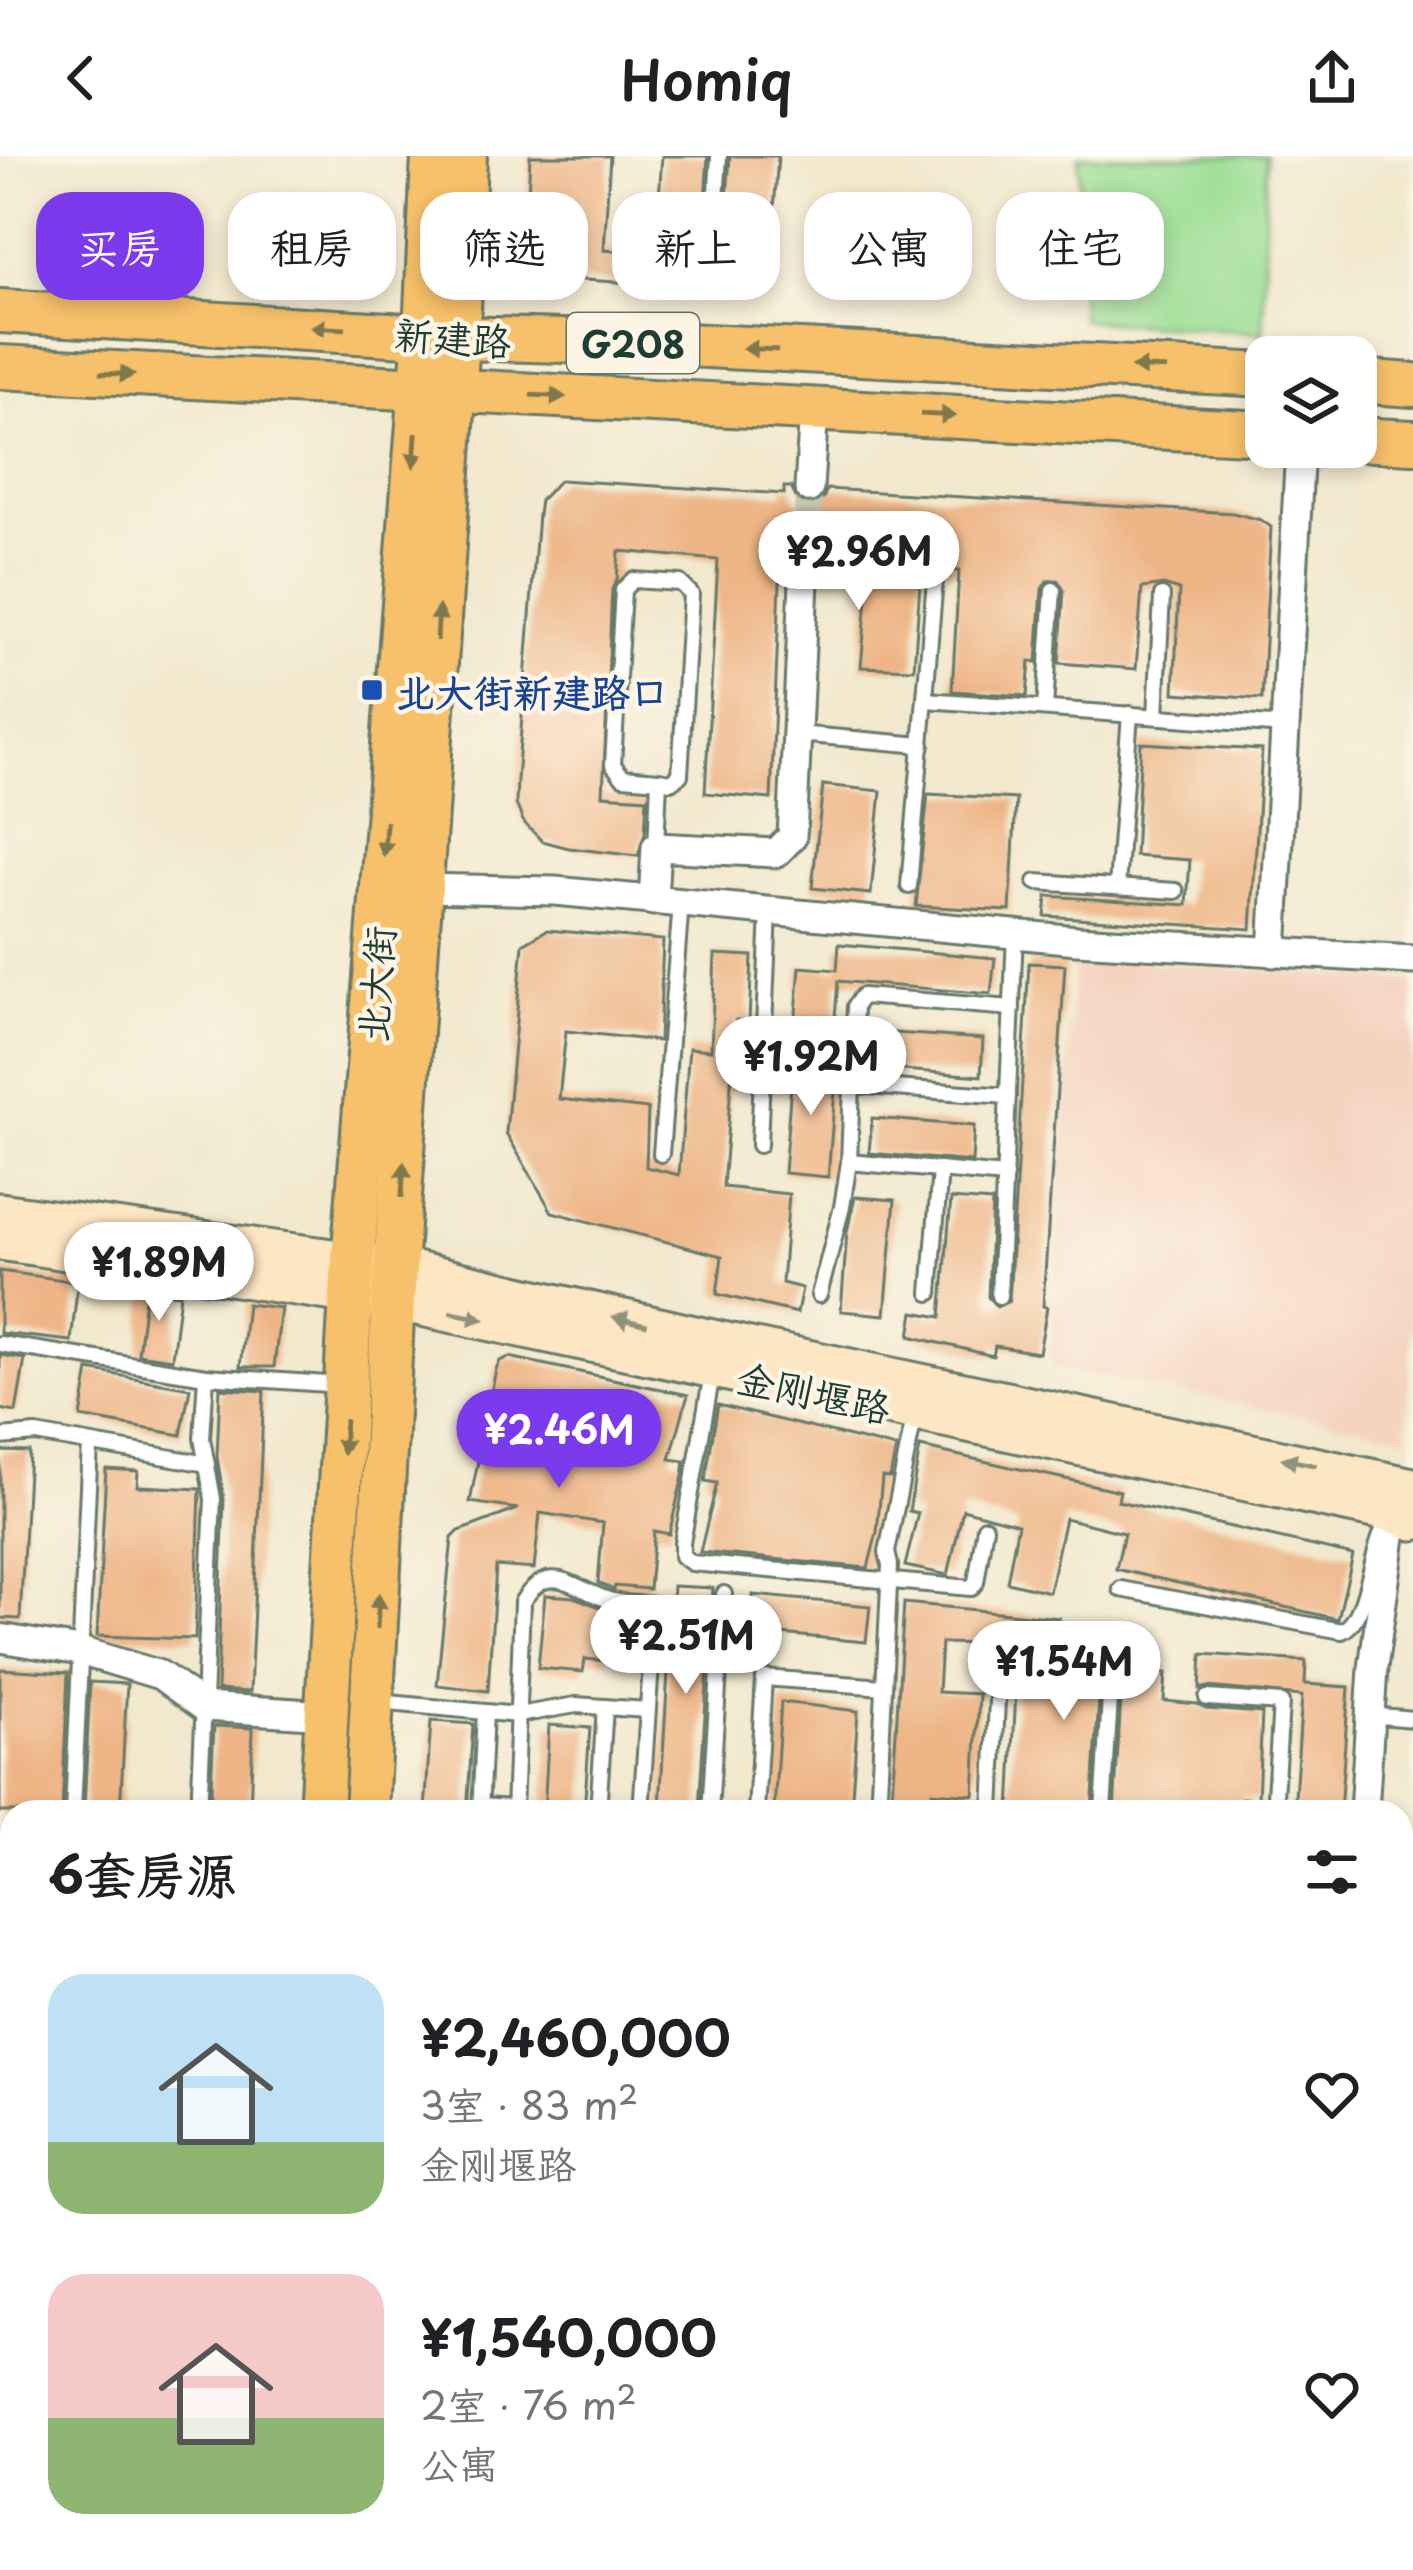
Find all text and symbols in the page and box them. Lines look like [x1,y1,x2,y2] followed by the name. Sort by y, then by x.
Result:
[621,38,792,119] text: Homiq
[48,45,114,111] icon: back
[1299,45,1365,111] icon: share
[36,192,204,300] chip: 买房
[228,192,396,300] chip: 租房
[420,192,588,300] chip: 筛选
[612,192,780,300] chip: 新上
[804,192,972,300] chip: 公寓
[996,192,1164,300] chip: 住宅
[393,302,513,370] street label: 新建路
[567,313,699,373] road number: G208
[308,318,346,337] one-way arrow
[1245,336,1377,468] map controls
[1245,336,1377,468] button: layers
[740,339,778,358] one-way arrow
[1129,358,1167,377] one-way arrow
[99,364,136,383] one-way arrow
[530,387,568,406] one-way arrow
[920,406,958,425] one-way arrow
[405,432,424,470] one-way arrow
[761,511,957,613] pin: ¥2.96M
[785,520,933,579] text: ¥2.96M
[428,604,447,641] one-way arrow
[396,661,669,720] place label: 北大街新建路口
[359,677,385,703] marker: 北大街新建路口
[376,821,395,858] one-way arrow
[340,924,408,1044] street label: 北大街
[713,1016,909,1118] pin: ¥1.92M
[742,1025,880,1084] text: ¥1.92M
[393,1161,412,1198] one-way arrow
[61,1222,257,1324] pin: ¥1.89M
[91,1231,227,1290] text: ¥1.89M
[448,1307,486,1326] one-way arrow
[610,1311,648,1330] one-way arrow
[732,1346,896,1436] street label: 金刚堰路
[461,1389,657,1491] pin: ¥2.46M
[483,1398,635,1457] text: ¥2.46M
[334,1419,353,1457] one-way arrow
[1280,1452,1318,1471] one-way arrow
[369,1591,388,1629] one-way arrow
[588,1595,784,1697] pin: ¥2.51M
[617,1604,755,1663] text: ¥2.51M
[966,1621,1162,1723] pin: ¥1.54M
[995,1630,1133,1689] text: ¥1.54M
[48,1834,237,1911] text: 6套房源
[1299,1839,1365,1905] icon: filters
[420,1997,731,2074] text: ¥2,460,000
[144,2022,288,2166] icon: home
[1299,2061,1365,2127] icon: heart
[420,2074,638,2133] text: 3室 · 83 m²
[420,2133,576,2192] text: 金刚堰路
[420,2297,717,2374] text: ¥1,540,000
[144,2322,288,2466] icon: home
[1299,2361,1365,2427] icon: heart
[420,2374,637,2433] text: 2室 · 76 m²
[420,2433,498,2492] text: 公寓

